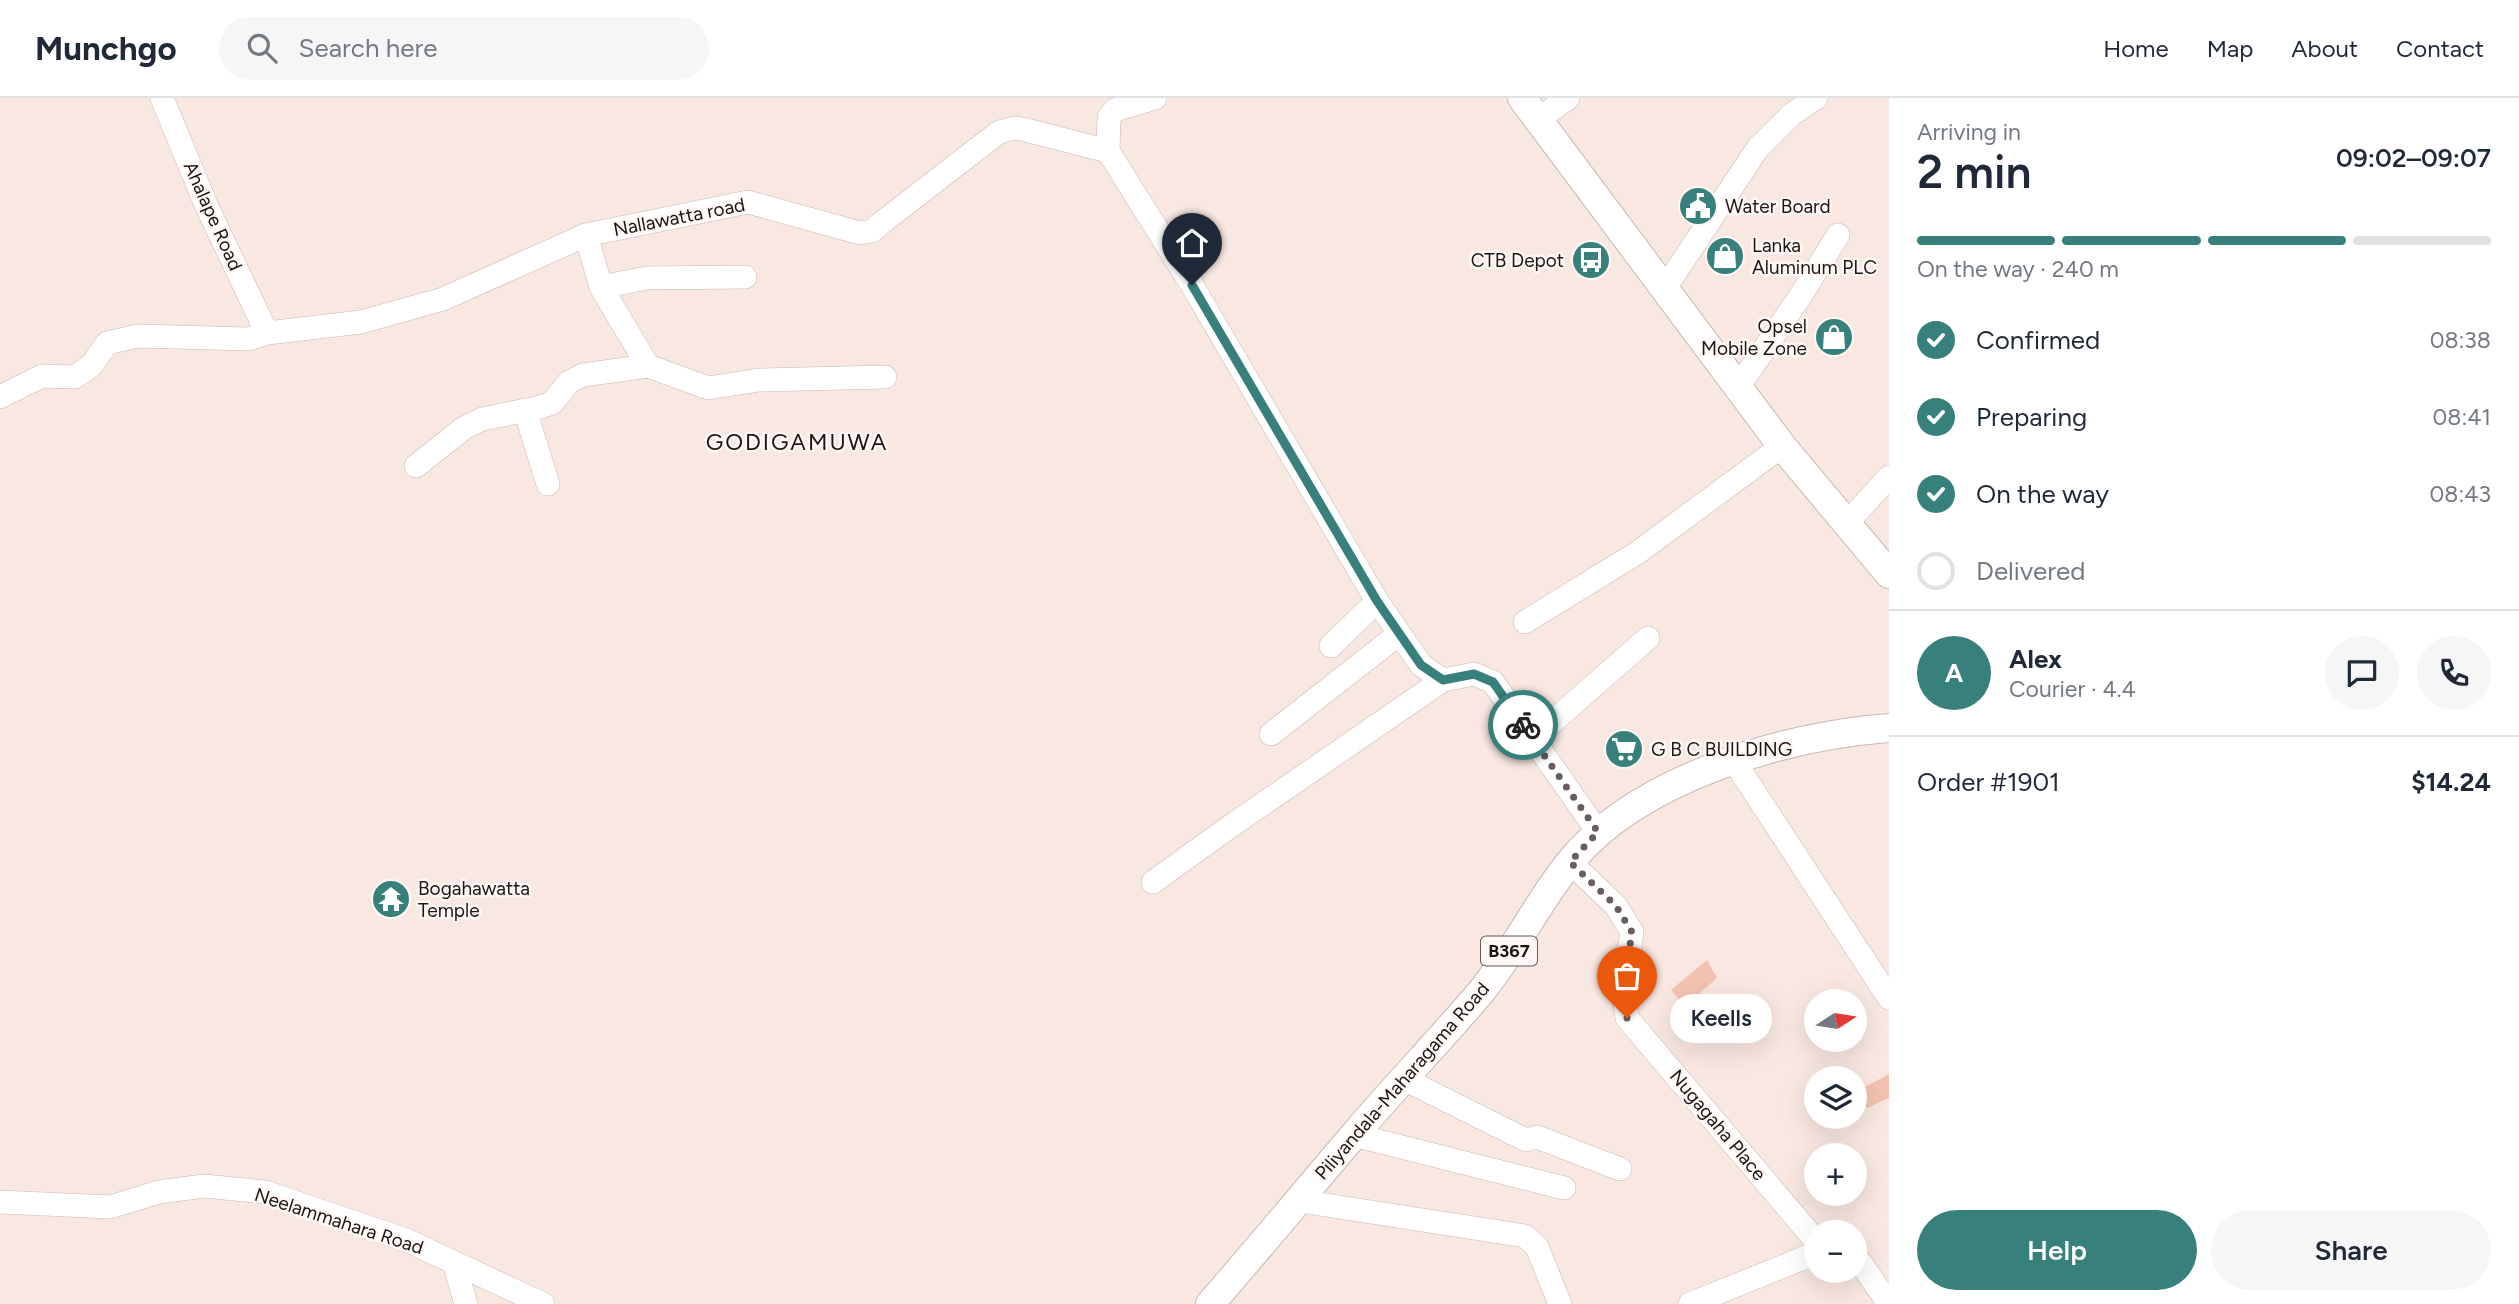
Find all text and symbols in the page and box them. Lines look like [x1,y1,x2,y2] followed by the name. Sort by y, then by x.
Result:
[219,17,709,80] search box
[35,29,177,68] text: Munchgo
[243,29,281,67] icon: search
[299,32,438,64] text: Search here
[2103,34,2169,63] text: Home
[2207,34,2253,63] text: Map
[2291,34,2358,63] text: About
[2396,34,2484,63] text: Contact
[1917,118,2021,146] text: Arriving in
[2336,142,2491,174] text: 09:02–09:07
[1917,144,2032,200] text: 2 min
[179,158,247,274] street label: Ahalape Road
[1677,185,1719,227] public building icon: Water Board
[611,193,747,241] street label: Nallawatta road
[1725,195,1831,218] place label: Water Board
[1162,213,1222,285] pin
[1173,224,1211,262] icon: home
[1752,234,1877,279] place label: Lanka Aluminum PLC
[1704,235,1746,277] shop icon: Lanka Aluminum PLC
[1570,239,1612,281] bus stop icon: CTB Depot
[1471,249,1564,272] place label: CTB Depot
[1917,255,2119,283] text: On the way · 240 m
[1701,315,1807,360] place label: Opsel Mobile Zone
[1813,316,1855,358] shop icon: Opsel Mobile Zone
[1917,321,1955,359] icon: check
[1976,324,2100,356] text: Confirmed
[2430,326,2491,354] text: 08:38
[1917,398,1955,436] icon: check
[1976,401,2087,433] text: Preparing
[2433,403,2491,431] text: 08:41
[706,428,888,456] district label: GODIGAMUWA
[1917,475,1955,513] icon: check
[1976,478,2109,510] text: On the way
[2430,480,2491,508] text: 08:43
[1976,555,2085,587] text: Delivered
[2325,636,2399,710] button: chat
[2417,636,2491,710] button: phone
[2009,643,2062,675] text: Alex
[1945,657,1963,689] text: A
[2009,675,2136,703] text: Courier · 4.4
[1488,690,1558,760] courier
[1504,706,1542,744] icon: bike
[1603,728,1645,770] supermarket icon: G B C BUILDING
[1651,738,1792,761] place label: G B C BUILDING
[1917,766,2060,798] text: Order #1901
[2411,766,2491,798] text: $14.24
[418,877,530,922] place label: Bogahawatta Temple
[370,878,412,920] temple icon: Bogahawatta Temple
[1481,936,1537,966] road number: B367
[1597,946,1657,1018] pin
[1608,957,1646,995] icon: bag
[1310,978,1494,1184] street label: Piliyandala-Maharagama Road
[1804,989,1867,1052] north arrow
[1804,989,1867,1283] map controls
[1669,993,1770,1042] callout: Keells
[1690,1004,1752,1032] text: Keells
[1665,1065,1771,1185] street label: Nugagaha Place
[1804,1066,1867,1129] button: layers
[1804,1143,1867,1206] button: +
[252,1183,426,1259] street label: Neelammahara Road
[1917,1210,2197,1290] button: Help
[2211,1210,2491,1290] button: Share
[1804,1220,1867,1283] button: −

